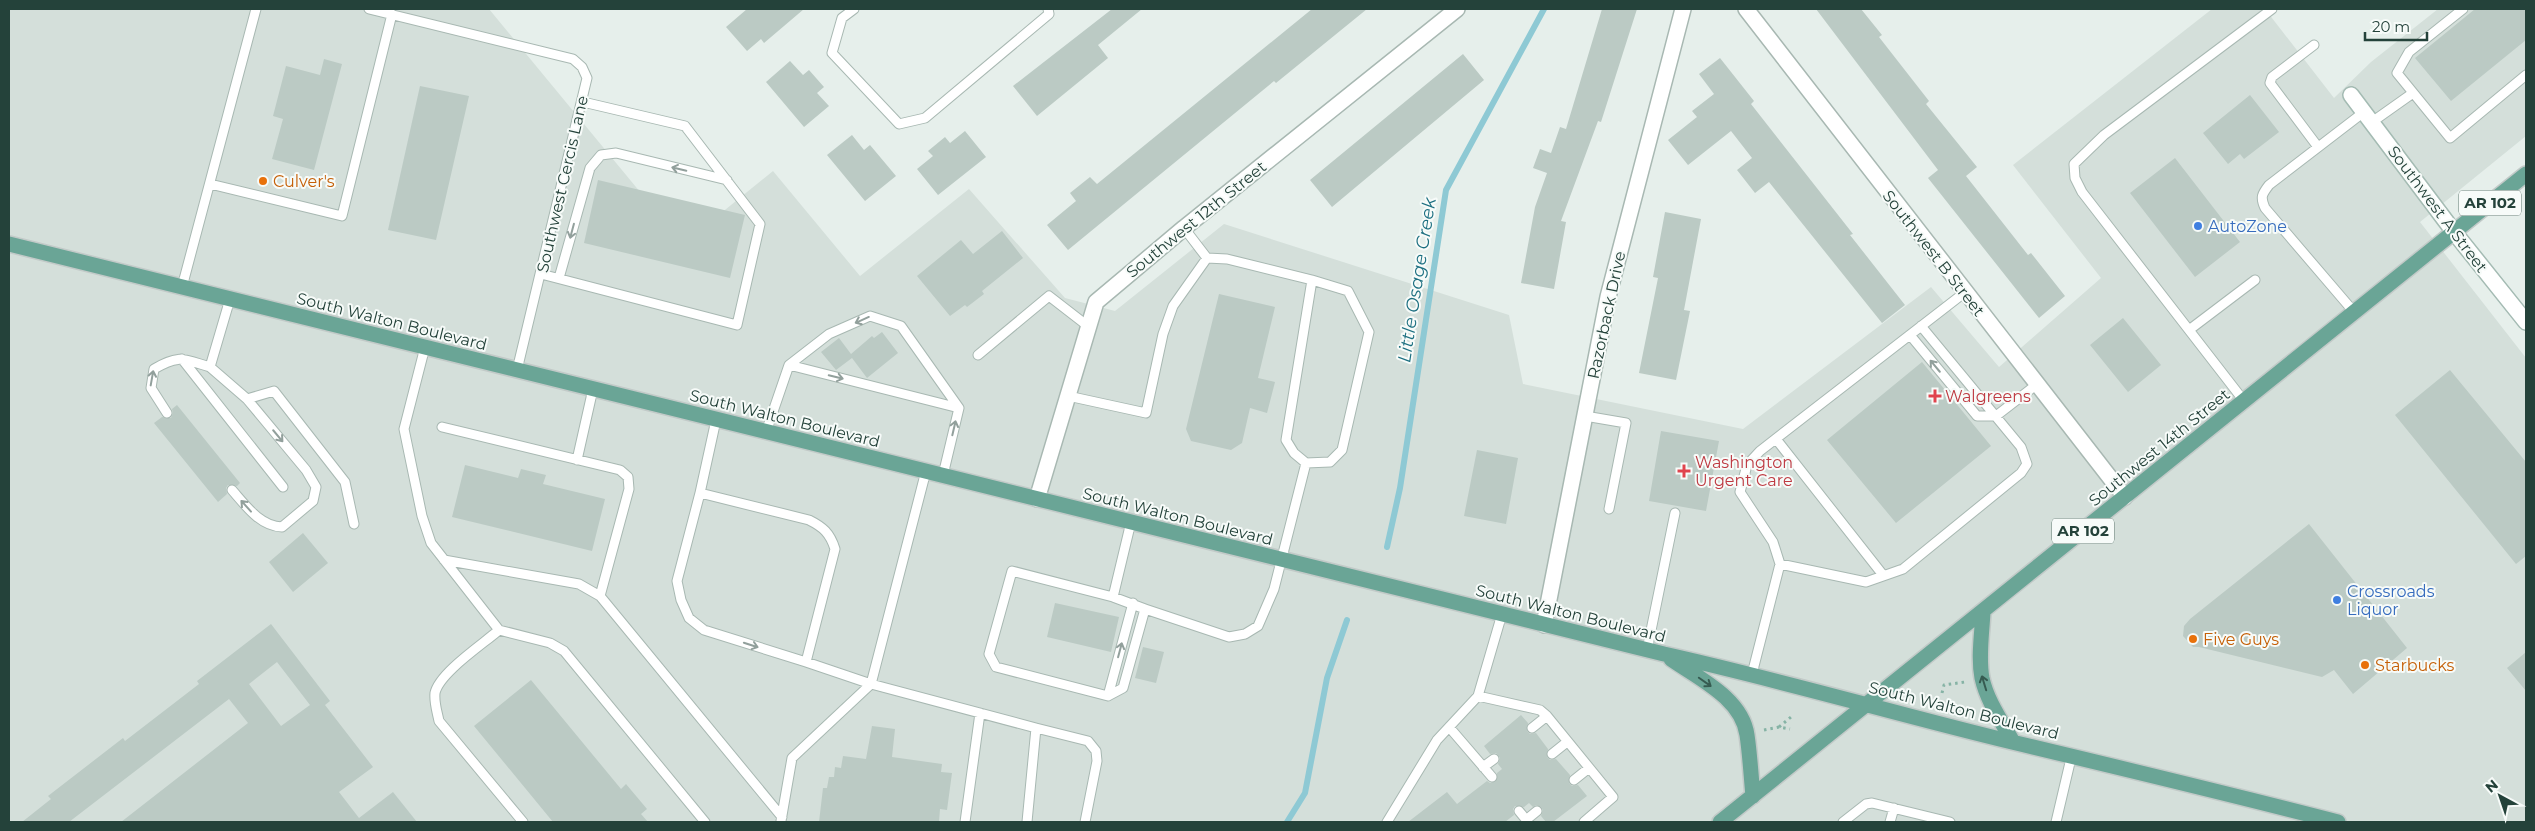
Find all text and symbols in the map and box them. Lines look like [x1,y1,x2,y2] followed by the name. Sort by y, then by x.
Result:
[2365,10,2428,42] scale bar
[2372,17,2410,36] text: 20 m
[533,94,592,275] street label: Southwest Cercis Lane
[2384,142,2492,277] street label: Southwest A Street
[1123,157,1270,282] street label: Southwest 12th Street
[672,164,688,173] one-way arrow
[273,172,335,191] place label: Culver's
[257,175,269,187] marker: Culver's
[1879,187,1989,320] street label: Southwest B Street
[2459,190,2521,216] road number: AR 102
[1393,195,1441,364] water label: Little Osage Creek
[2208,217,2287,236] place label: AutoZone
[2192,220,2204,232] marker: AutoZone
[567,222,577,238] one-way arrow
[1584,250,1629,381] street label: Razorback Drive
[295,289,489,354] street label: South Walton Boulevard
[855,315,870,325] one-way arrow
[1930,360,1941,373] one-way arrow
[148,370,158,386] one-way arrow
[828,373,844,382] one-way arrow
[2085,384,2234,510] street label: Southwest 14th Street
[688,386,882,451] street label: South Walton Boulevard
[1945,387,2031,406] place label: Walgreens
[1929,390,1941,402] marker: Walgreens
[950,420,959,436] one-way arrow
[273,429,284,442] one-way arrow
[1695,453,1793,490] place label: Washington Urgent Care
[1677,464,1691,478] marker: Washington Urgent Care
[1081,484,1275,549] street label: South Walton Boulevard
[240,499,252,512] one-way arrow
[2052,518,2114,544] road number: AR 102
[1474,581,1668,646] street label: South Walton Boulevard
[2347,582,2435,619] place label: Crossroads Liquor
[2331,594,2343,606] marker: Crossroads Liquor
[2203,630,2279,649] place label: Five Guys
[2187,633,2199,645] marker: Five Guys
[743,640,759,650] one-way arrow
[1116,642,1126,658] one-way arrow
[2375,656,2455,675] place label: Starbucks
[2359,659,2371,671] marker: Starbucks
[1979,675,1989,691] one-way arrow
[1697,677,1711,687] one-way arrow
[1867,678,2061,743] street label: South Walton Boulevard
[2475,771,2525,821] north arrow
[2482,776,2502,797] text: N

